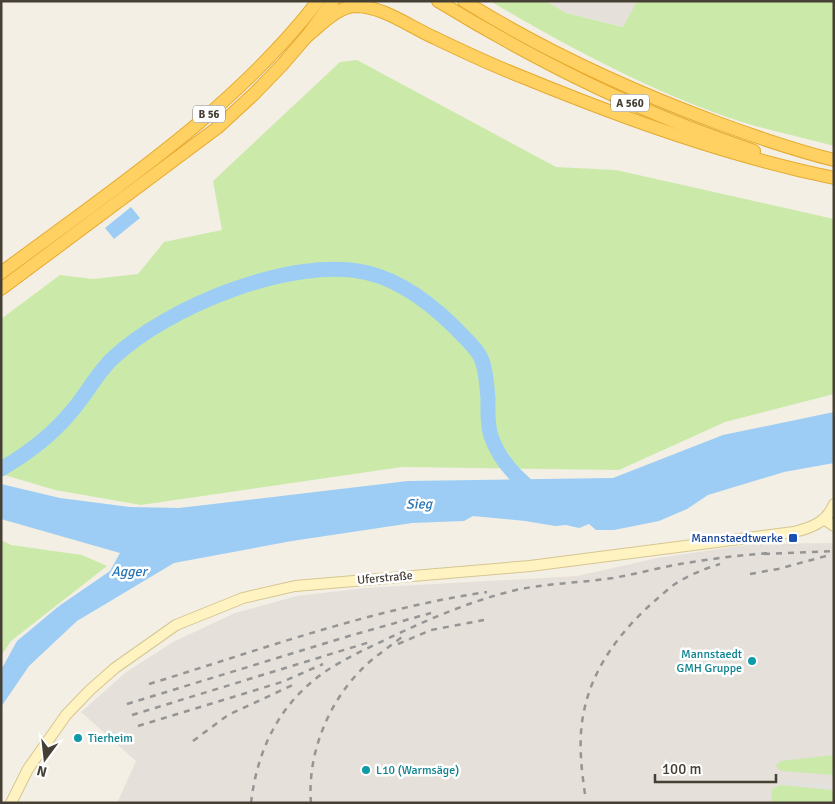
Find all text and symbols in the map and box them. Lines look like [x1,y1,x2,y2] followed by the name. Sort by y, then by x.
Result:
[611,95,649,112] road number: A 560
[193,106,225,122] road number: B 56
[406,495,434,513] water label: Sieg
[691,531,783,546] place label: Mannstaedtwerke
[787,532,799,544] marker: Mannstaedtwerke
[111,563,149,580] water label: Agger
[357,568,413,588] street label: Uferstraße
[676,647,742,676] place label: Mannstaedt GMH Gruppe
[746,655,758,667] marker: Mannstaedt GMH Gruppe
[88,731,133,746] place label: Tierheim
[72,732,84,744] marker: Tierheim
[20,734,70,784] north arrow
[655,752,776,784] scale bar
[662,760,702,778] text: 100 m
[35,762,49,781] text: N
[376,763,459,778] place label: L10 (Warmsäge)
[360,764,372,776] marker: L10 (Warmsäge)

